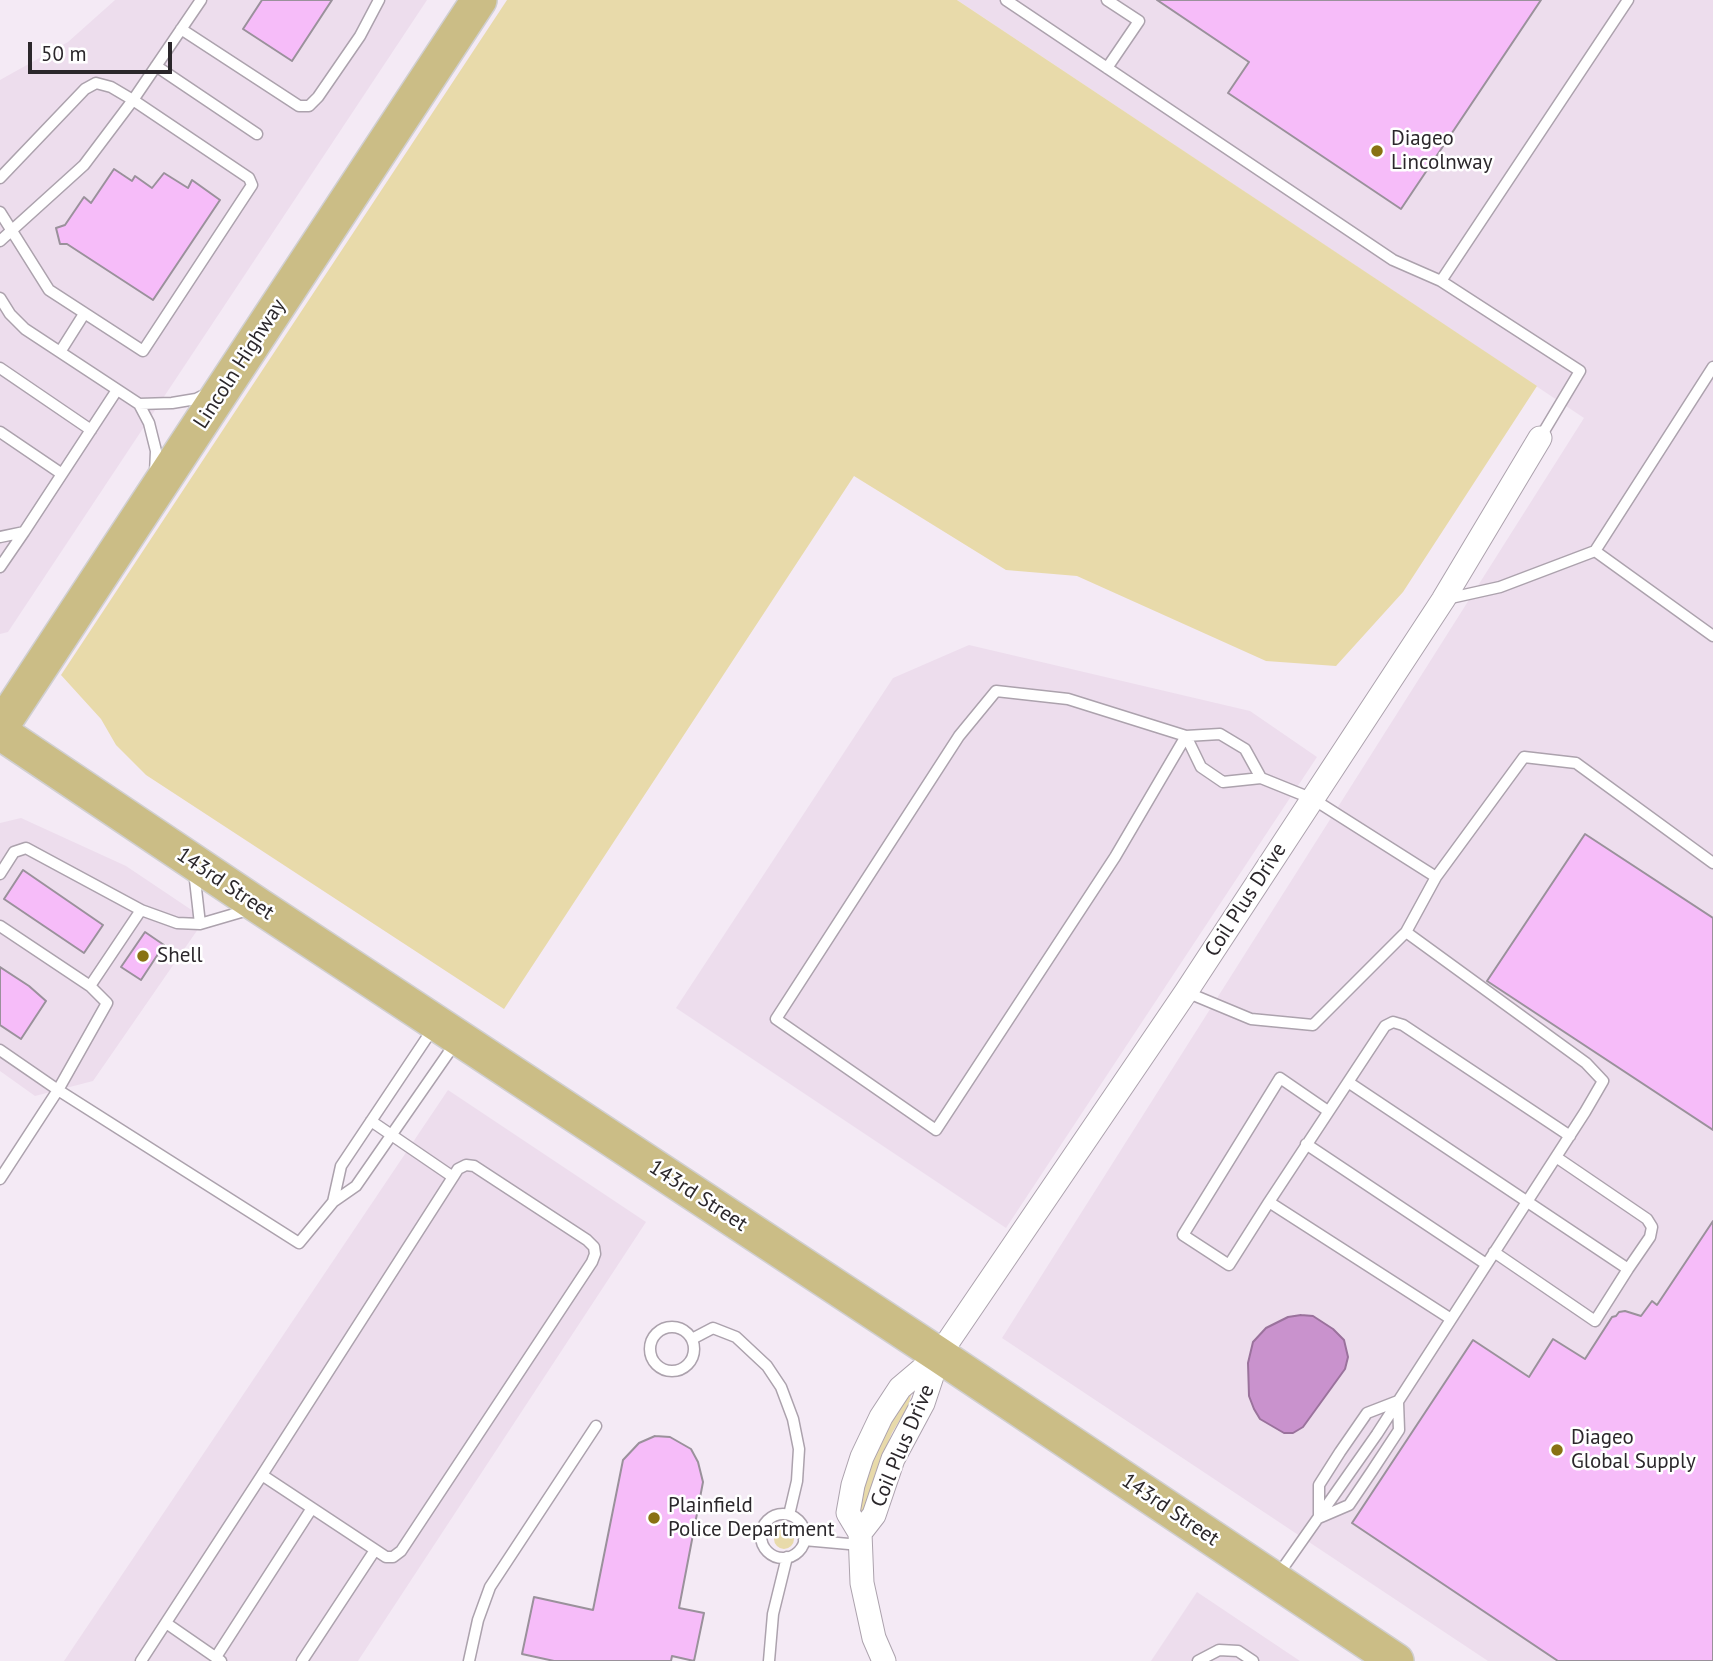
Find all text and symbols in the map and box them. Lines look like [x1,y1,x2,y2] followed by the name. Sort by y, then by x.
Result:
[32,28,175,72] scale bar
[41,40,87,67] text: 50 m
[1391,126,1492,176] place label: Diageo Lincolnway
[1369,143,1385,159] marker: Diageo Lincolnway
[189,294,291,434] street label: Lincoln Highway
[1200,838,1292,962] street label: Coil Plus Drive
[172,842,278,926] street label: 143rd Street
[157,943,203,969] place label: Shell
[135,948,151,964] marker: Shell
[644,1155,752,1237] street label: 143rd Street
[866,1381,940,1511] street label: Coil Plus Drive
[1571,1425,1696,1475] place label: Diageo Global Supply
[1549,1442,1565,1458] marker: Diageo Global Supply
[1117,1468,1223,1552] street label: 143rd Street
[668,1493,835,1543] place label: Plainfield Police Department
[646,1510,662,1526] marker: Plainfield Police Department

